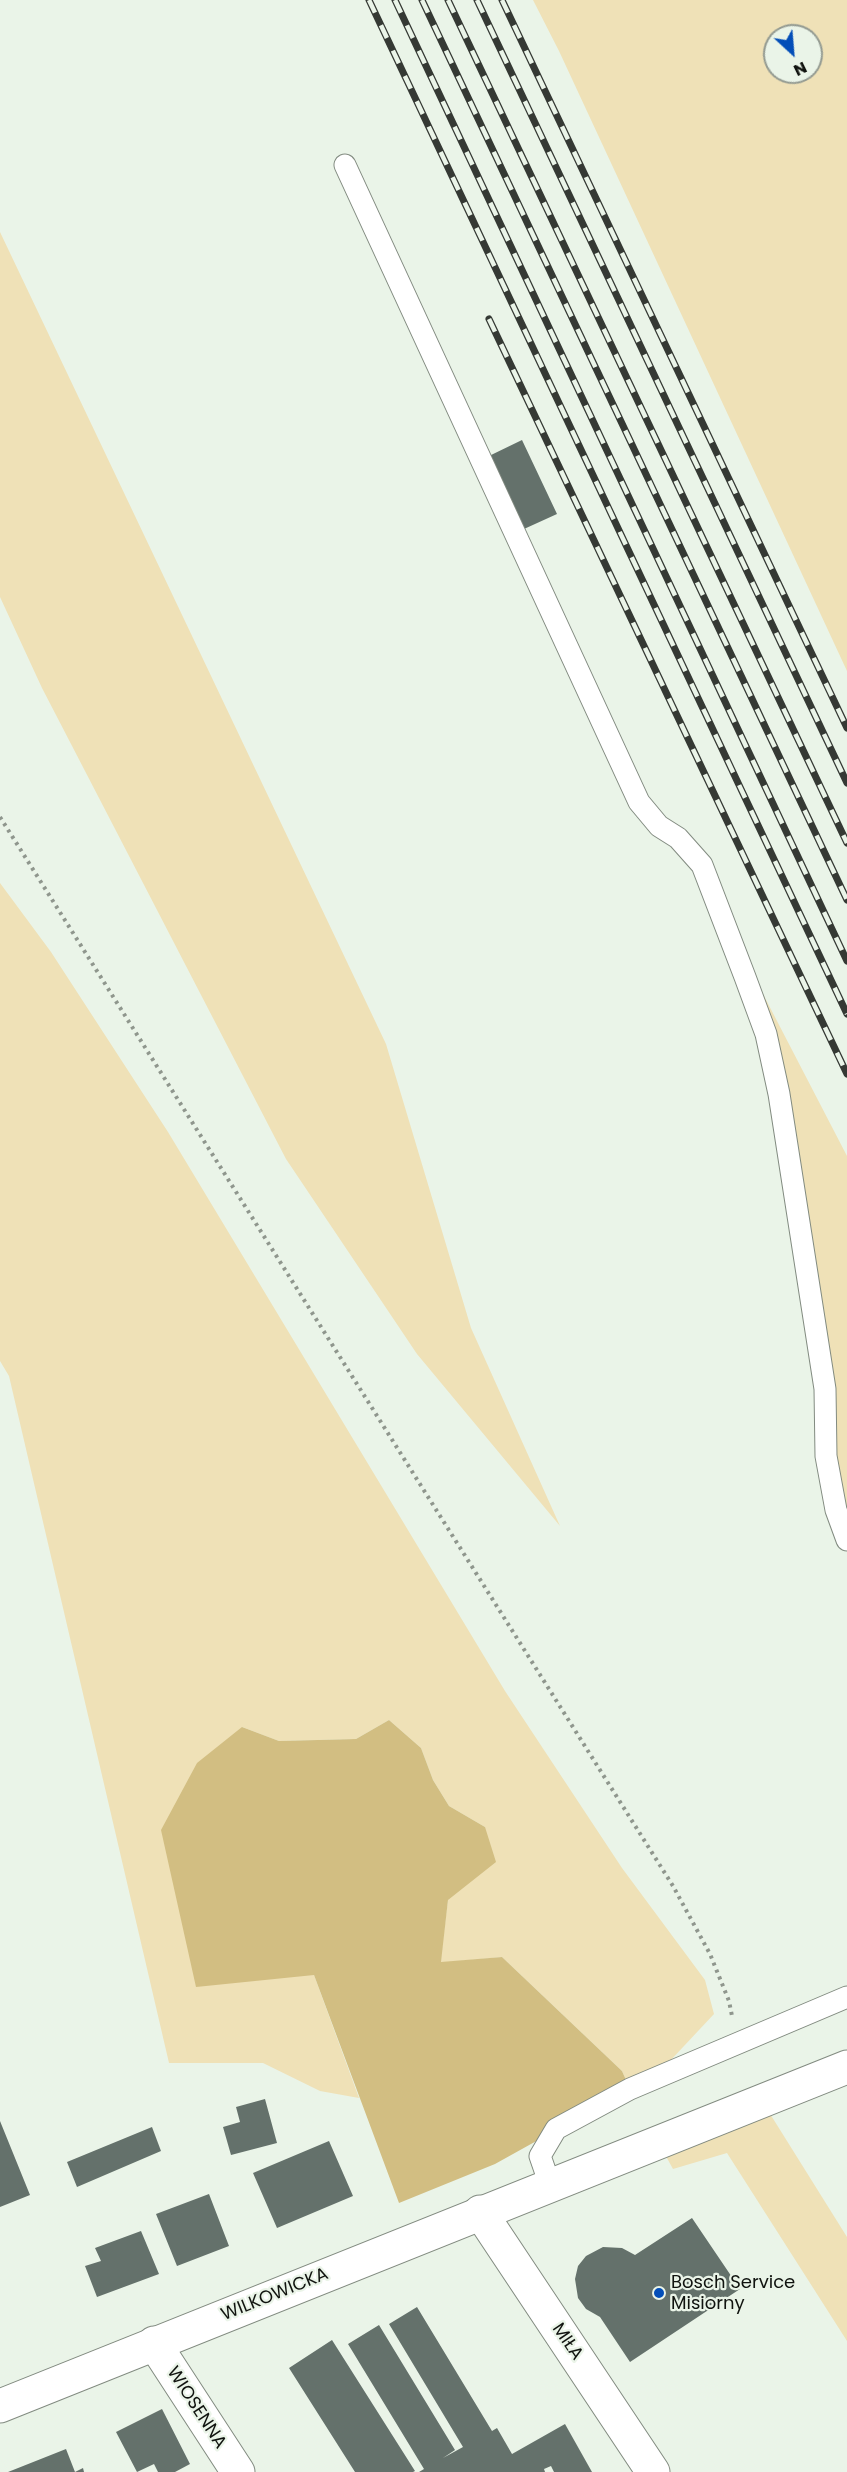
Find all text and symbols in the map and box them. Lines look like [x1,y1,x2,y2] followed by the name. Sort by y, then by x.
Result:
[763,24,823,84] north arrow
[790,56,811,82] text: N
[218,2264,332,2326] street label: WILKOWICKA
[671,2272,795,2314] place label: Bosch Service Misiorny
[652,2286,666,2300] marker: Bosch Service Misiorny
[547,2319,587,2365] street label: MIŁA
[162,2363,230,2453] street label: WIOSENNA

